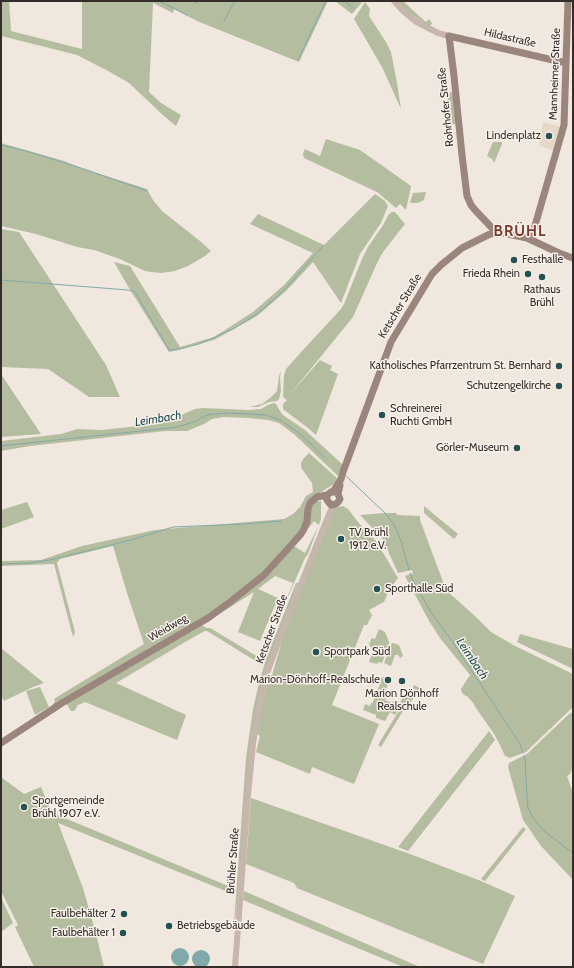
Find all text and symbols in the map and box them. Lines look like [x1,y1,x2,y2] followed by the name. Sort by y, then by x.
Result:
[483,26,537,50] street label: Hildastraße
[547,28,563,120] street label: Mannheimer Straße
[435,67,457,147] street label: Rohrhofer Straße
[486,129,541,143] place label: Lindenplatz
[544,131,554,141] marker: Lindenplatz
[494,223,546,241] district label: BRÜHL
[522,253,563,267] place label: Festhalle
[509,255,519,265] marker: Festhalle
[463,267,520,281] place label: Frieda Rhein
[523,269,533,279] marker: Frieda Rhein
[376,271,424,341] street label: Ketscher Straße
[537,272,547,282] marker: Rathaus Brühl
[523,283,561,309] place label: Rathaus Brühl
[370,359,551,373] place label: Katholisches Pfarrzentrum St. Bernhard
[554,361,564,371] marker: Katholisches Pfarrzentrum St. Bernhard
[466,379,551,393] place label: Schutzengelkirche
[554,381,564,391] marker: Schutzengelkirche
[390,402,452,428] place label: Schreinerei Ruchti GmbH
[134,408,182,430] water label: Leimbach
[377,410,387,420] marker: Schreinerei Ruchti GmbH
[436,441,509,455] place label: Görler-Museum
[512,443,522,453] marker: Görler-Museum
[349,526,388,552] place label: TV Brühl 1912 e.V.
[336,534,346,544] marker: TV Brühl 1912 e.V.
[385,582,453,596] place label: Sporthalle Süd
[372,584,382,594] marker: Sporthalle Süd
[253,593,291,665] street label: Ketscher Straße
[146,612,190,644] street label: Weidweg
[453,636,491,682] water label: Leimbach
[324,645,390,659] place label: Sportpark Süd
[311,647,321,657] marker: Sportpark Süd
[250,673,380,687] place label: Marion-Dönhoff-Realschule
[383,675,393,685] marker: Marion-Dönhoff-Realschule
[397,676,407,686] marker: Marion Dönhoff Realschule
[365,687,439,713] place label: Marion Dönhoff Realschule
[32,794,104,820] place label: Sportgemeinde Brühl 1907 e.V.
[19,802,29,812] marker: Sportgemeinde Brühl 1907 e.V.
[224,827,242,895] street label: Brühler Straße
[51,907,116,921] place label: Faulbehälter 2
[119,909,129,919] marker: Faulbehälter 2
[177,919,255,933] place label: Betriebsgebäude
[164,921,174,931] marker: Betriebsgebäude
[52,926,115,940] place label: Faulbehälter 1
[118,928,128,938] marker: Faulbehälter 1

